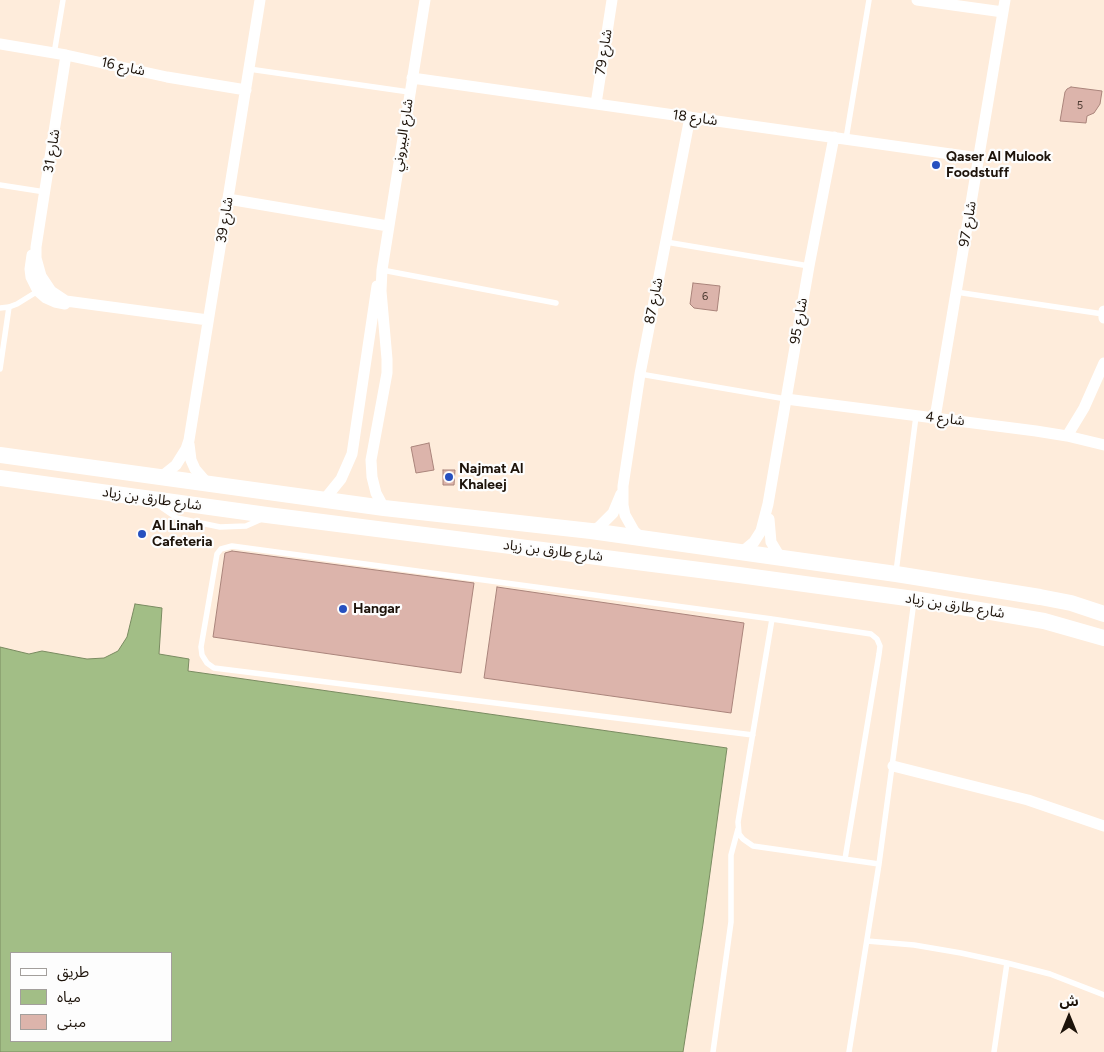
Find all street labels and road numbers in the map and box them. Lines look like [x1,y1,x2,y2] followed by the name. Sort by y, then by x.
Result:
[592,28,616,76] street label: شارع 79
[100,54,146,80] street label: شارع 16
[389,97,417,173] street label: شارع البيروني
[671,107,719,129] street label: شارع 18
[40,128,64,174] street label: شارع 31
[213,196,237,244] street label: شارع 39
[956,200,980,248] street label: شارع 97
[641,276,667,326] street label: شارع 87
[787,297,811,345] street label: شارع 95
[924,408,966,430] street label: شارع 4
[101,484,203,514] street label: شارع طارق بن زياد
[502,537,604,565] street label: شارع طارق بن زياد
[904,590,1006,622] street label: شارع طارق بن زياد

